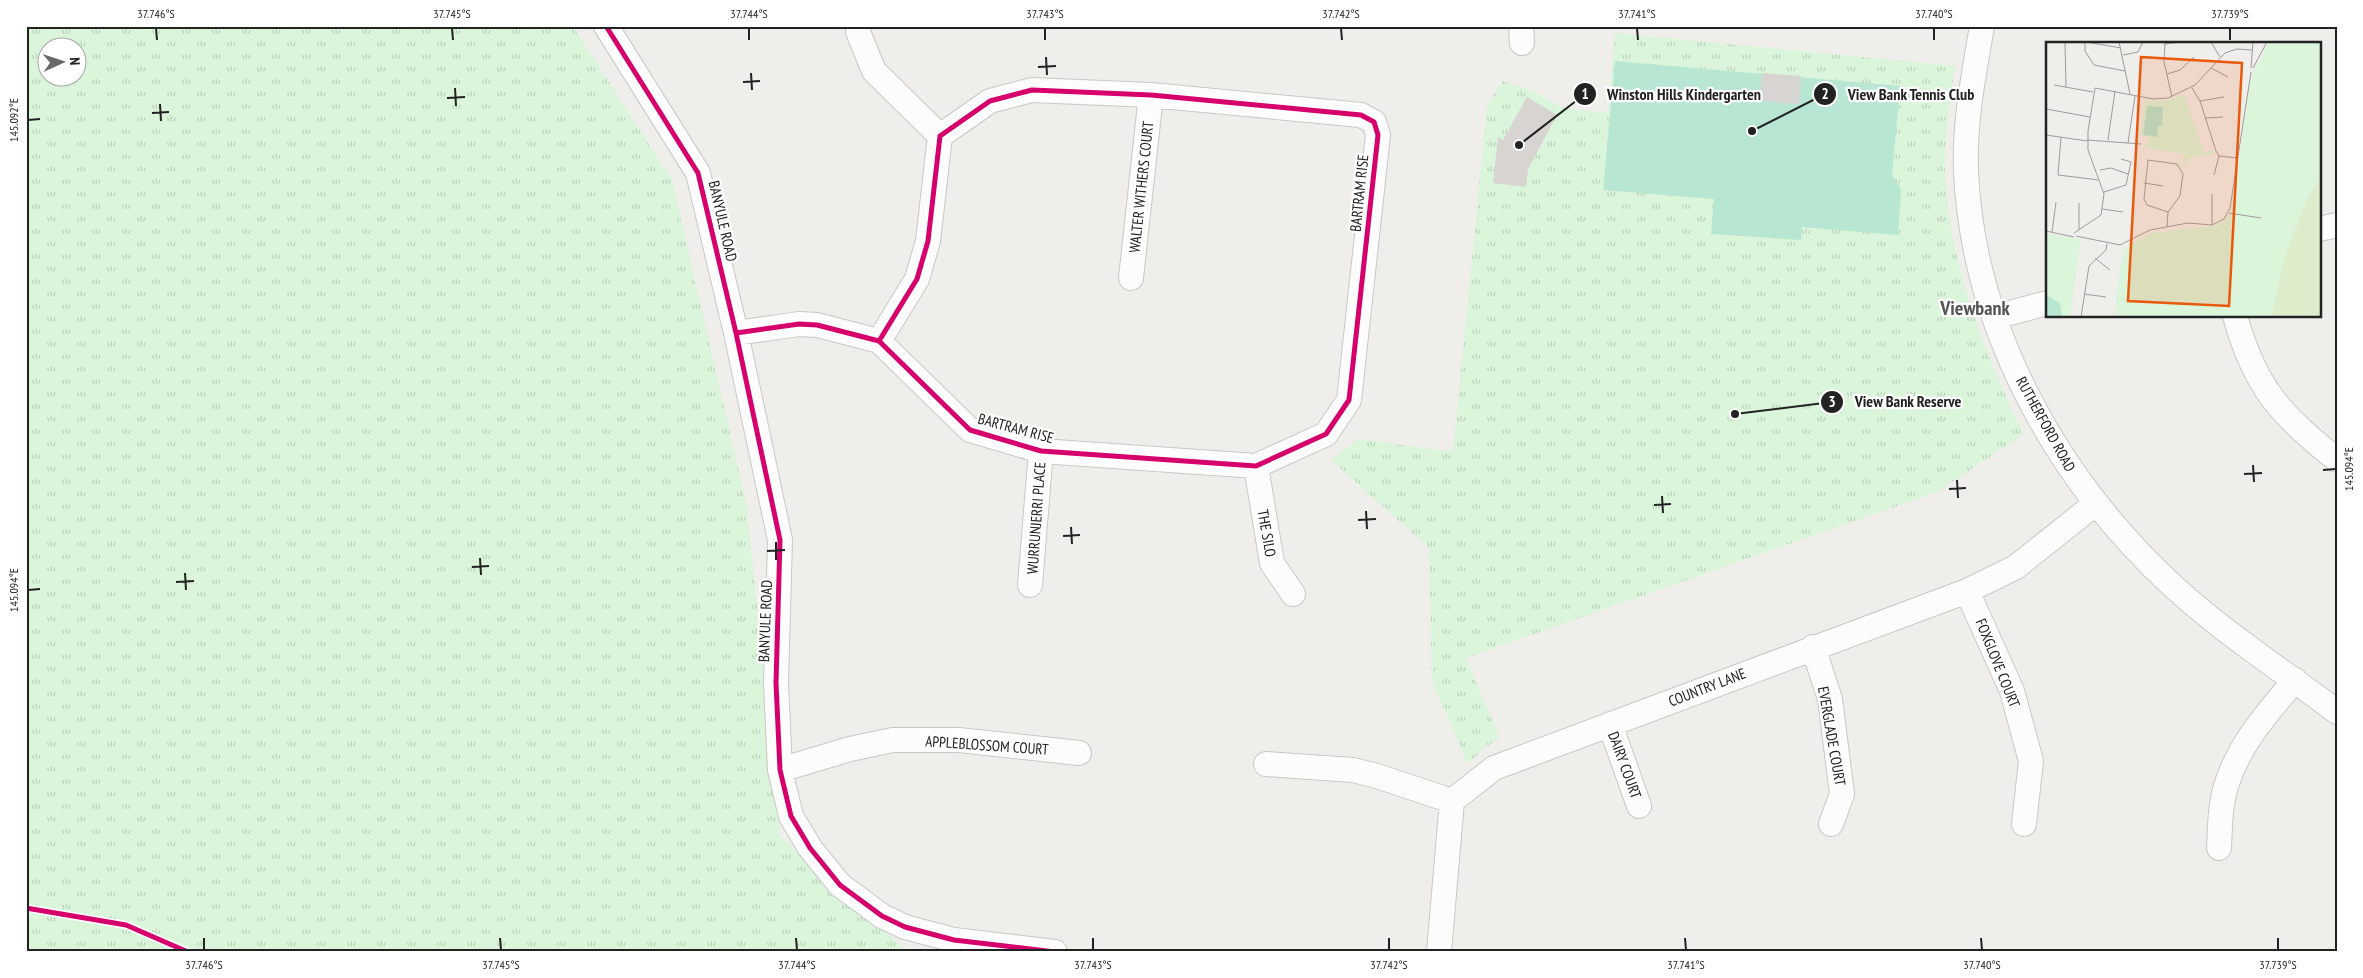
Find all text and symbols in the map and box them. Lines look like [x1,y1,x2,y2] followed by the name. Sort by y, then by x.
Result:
[137,6,175,21] text: 37.746°S
[433,6,471,21] text: 37.745°S
[730,6,768,21] text: 37.744°S
[1026,6,1064,21] text: 37.743°S
[1322,6,1360,21] text: 37.742°S
[1618,6,1656,21] text: 37.741°S
[1915,6,1953,21] text: 37.740°S
[2211,6,2249,21] text: 37.739°S
[38,38,88,88] north arrow
[2046,42,2320,318] inset map
[66,57,84,66] text: N
[1572,79,1771,110] callout: Winston Hills Kindergarten
[1812,79,1985,110] callout: View Bank Tennis Club
[1581,84,1589,103] text: 1
[1606,84,1761,104] text: Winston Hills Kindergarten
[1821,84,1829,103] text: 2
[1847,84,1974,104] text: View Bank Tennis Club
[6,98,21,142] text: 145.092°E
[1125,120,1157,254] street label: WALTER WITHERS COURT
[1345,153,1373,233] street label: BARTRAM RISE
[704,179,742,263] street label: BANYULE ROAD
[1939,295,2010,321] district label: Viewbank
[2012,373,2080,475] street label: RUTHERFORD ROAD
[1819,386,1971,417] callout: View Bank Reserve
[1854,391,1961,411] text: View Bank Reserve
[1828,392,1836,411] text: 3
[976,409,1056,447] street label: BARTRAM RISE
[2341,447,2356,491] text: 145.094°E
[1023,461,1049,575] street label: WURRUNJERRI PLACE
[1253,508,1281,558] street label: THE SILO
[6,568,21,612] text: 145.094°E
[754,579,776,663] street label: BANYULE ROAD
[1972,616,2025,711] street label: FOXGLOVE COURT
[1666,664,1748,710] street label: COUNTRY LANE
[1814,685,1850,788] street label: EVERGLADE COURT
[1604,729,1646,801] street label: DAIRY COURT
[925,731,1050,759] street label: APPLEBLOSSOM COURT
[185,957,223,972] text: 37.746°S
[482,957,520,972] text: 37.745°S
[778,957,816,972] text: 37.744°S
[1074,957,1112,972] text: 37.743°S
[1370,957,1408,972] text: 37.742°S
[1667,957,1705,972] text: 37.741°S
[1963,957,2001,972] text: 37.740°S
[2259,957,2297,972] text: 37.739°S

